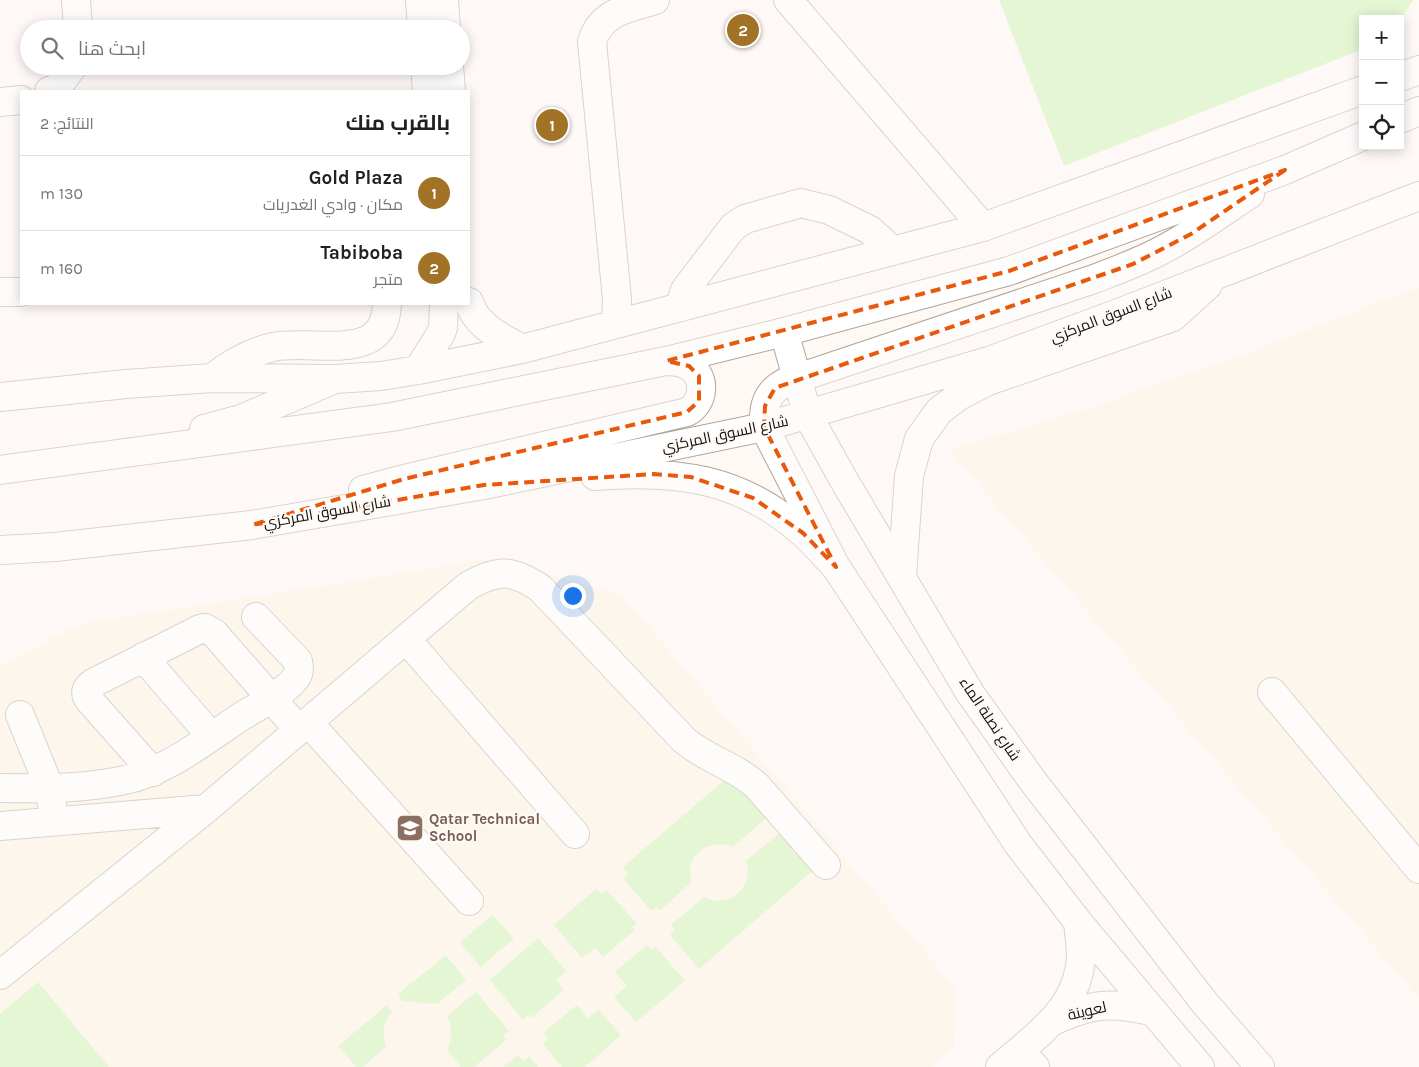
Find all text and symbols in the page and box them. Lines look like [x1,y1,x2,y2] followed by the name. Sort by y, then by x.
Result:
[727,11,759,49] pin: 2
[1359,15,1404,150] map controls
[1359,15,1404,60] button: +
[20,20,470,75] search box
[38,34,66,62] icon: search
[78,38,146,60] text: ابحث هنا
[1359,60,1404,105] button: −
[1359,105,1404,150] button: locate
[536,106,568,144] pin: 1
[346,111,450,135] text: بالقرب منك
[40,114,94,133] text: النتائج: 2
[309,167,403,189] text: Gold Plaza
[40,184,83,203] text: 130 m
[431,184,437,203] text: 1
[263,195,403,214] text: مكان · وادي الغدريات
[320,242,403,264] text: Tabiboba
[40,259,83,278] text: 160 m
[429,259,439,278] text: 2
[374,270,403,289] text: متجر
[1048,283,1176,349] street label: شارع السوق المركزي
[660,412,791,459] street label: شارع السوق المركزي
[262,492,393,535] street label: شارع السوق المركزي
[560,583,586,609] your location
[954,674,1025,765] street label: شارع نصلة الماء
[429,810,540,845] place label: Qatar Technical School
[395,813,425,843] school or university icon: Qatar Technical School
[1066,998,1108,1024] street label: لعوينة

